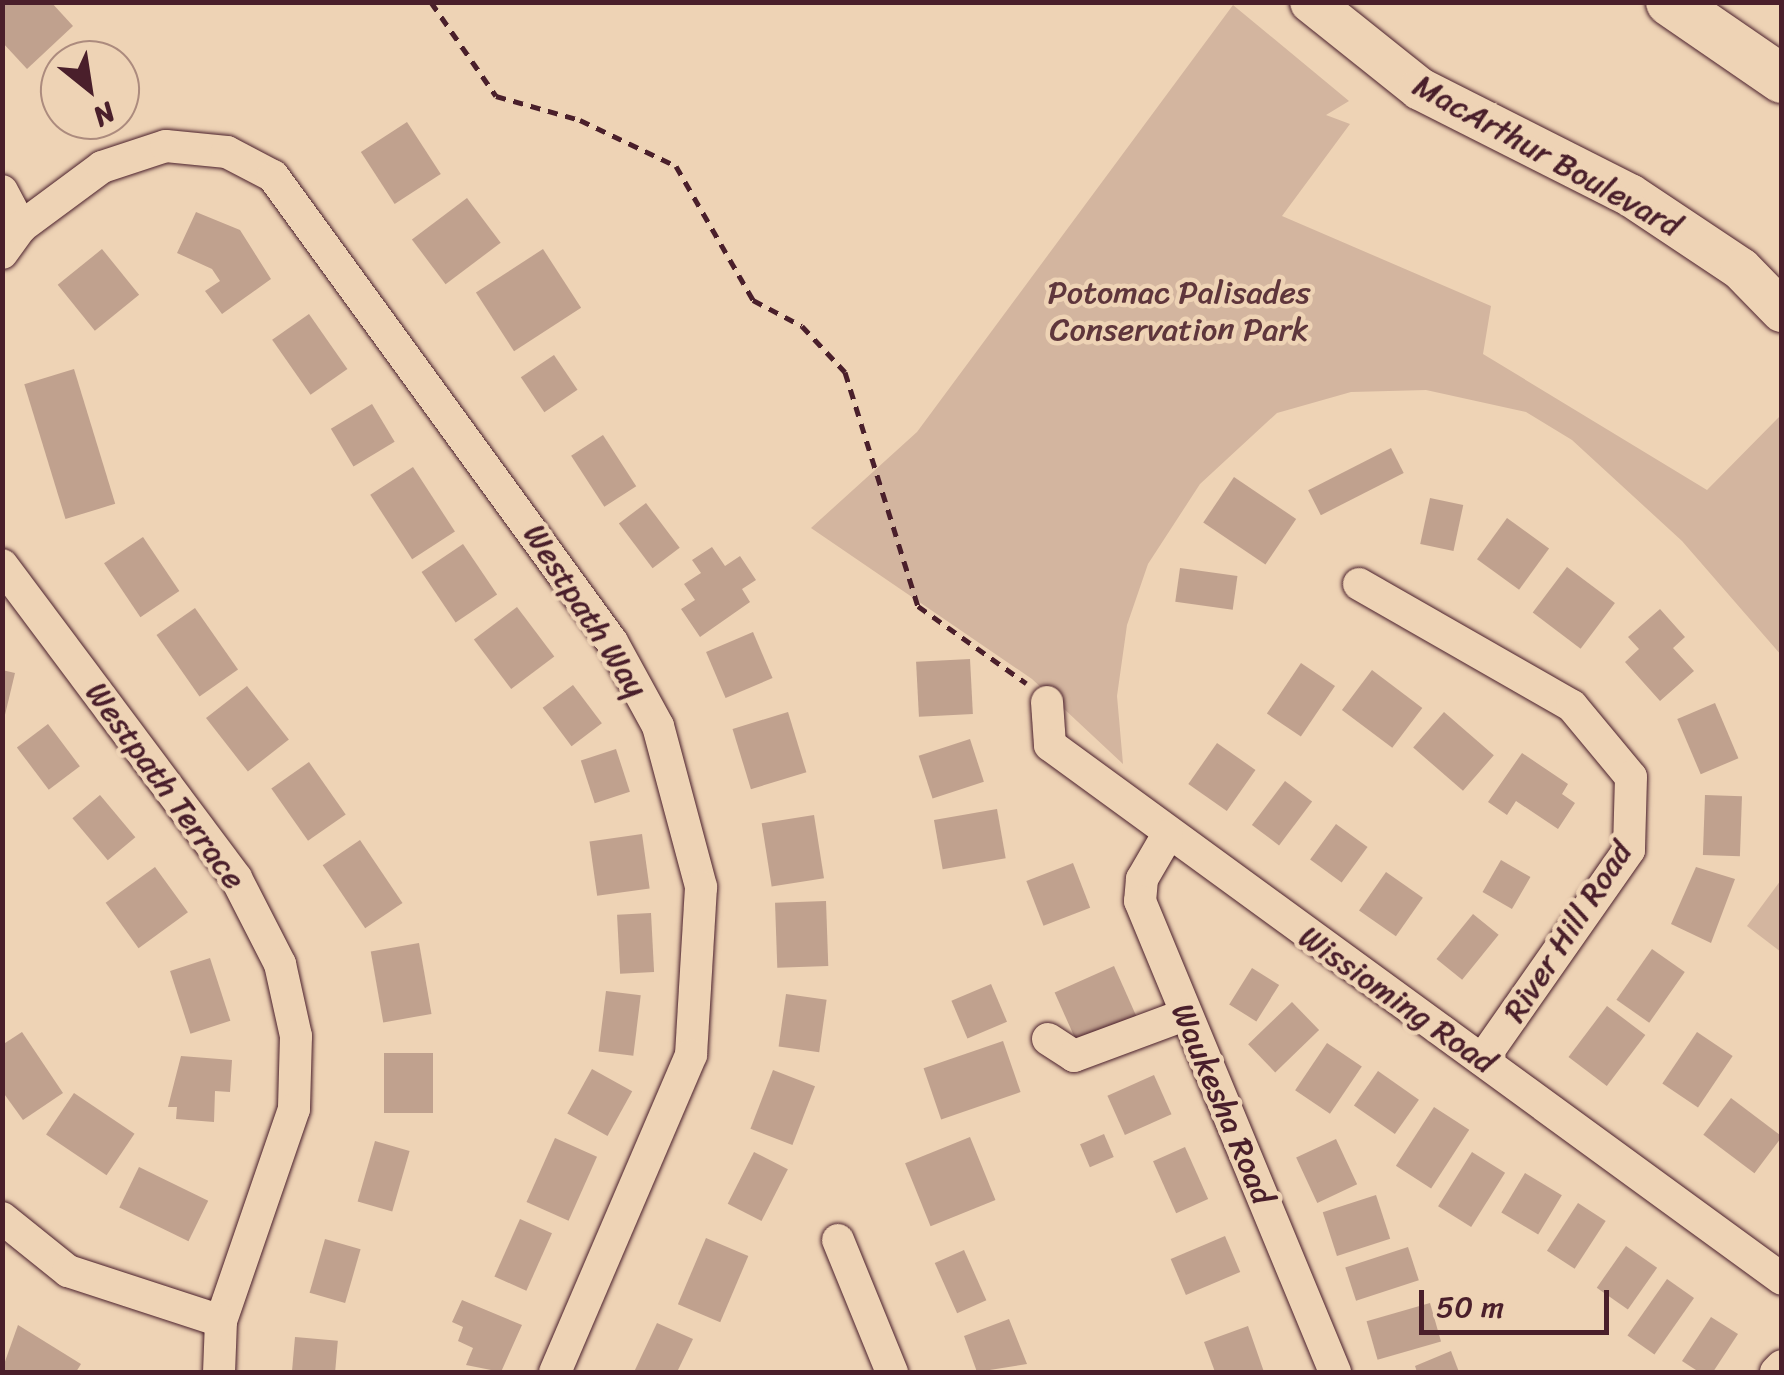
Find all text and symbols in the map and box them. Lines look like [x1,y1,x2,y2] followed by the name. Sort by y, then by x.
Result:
[40,40,140,140] north arrow
[1407,67,1687,245] street label: MacArthur Boulevard
[84,89,125,141] text: N
[1047,275,1311,350] park label: Potomac Palisades Conservation Park
[515,517,655,705] street label: Westpath Way
[77,675,253,897] street label: Westpath Terrace
[1495,834,1641,1030] street label: River Hill Road
[1291,918,1503,1082] street label: Wissioming Road
[1162,998,1282,1210] street label: Waukesha Road
[1424,1270,1614,1332] scale bar
[1436,1280,1504,1334] text: 50 m

